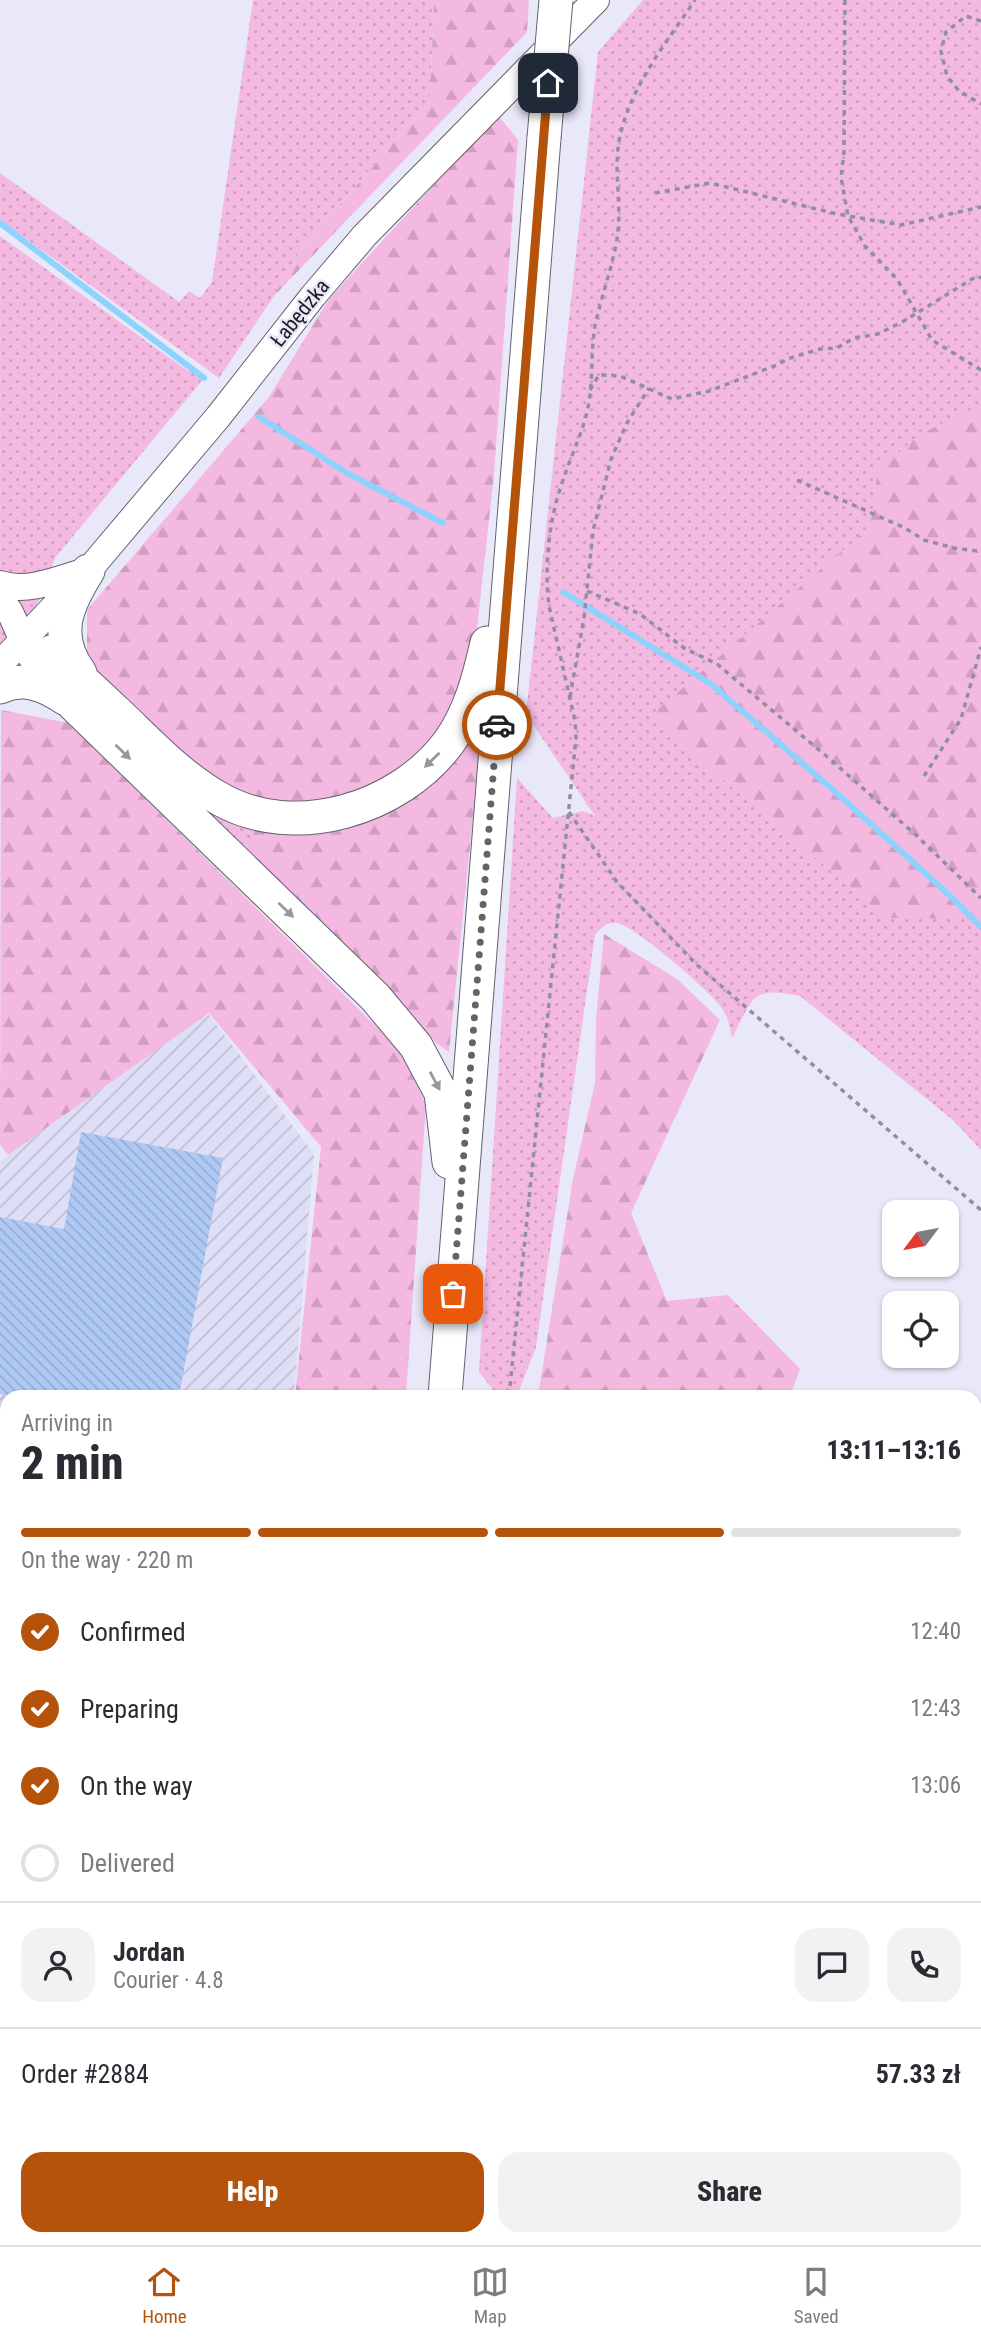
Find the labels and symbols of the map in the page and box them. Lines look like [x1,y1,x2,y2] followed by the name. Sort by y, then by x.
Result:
[518,53,578,113] pin
[266,275,334,351] street label: Łabędzka
[462,690,532,760] courier
[114,744,131,761] one-way arrow
[424,751,440,768] one-way arrow
[277,902,294,918] one-way arrow
[428,1071,440,1091] one-way arrow
[882,1200,959,1278] north arrow
[423,1264,483,1324] pin

